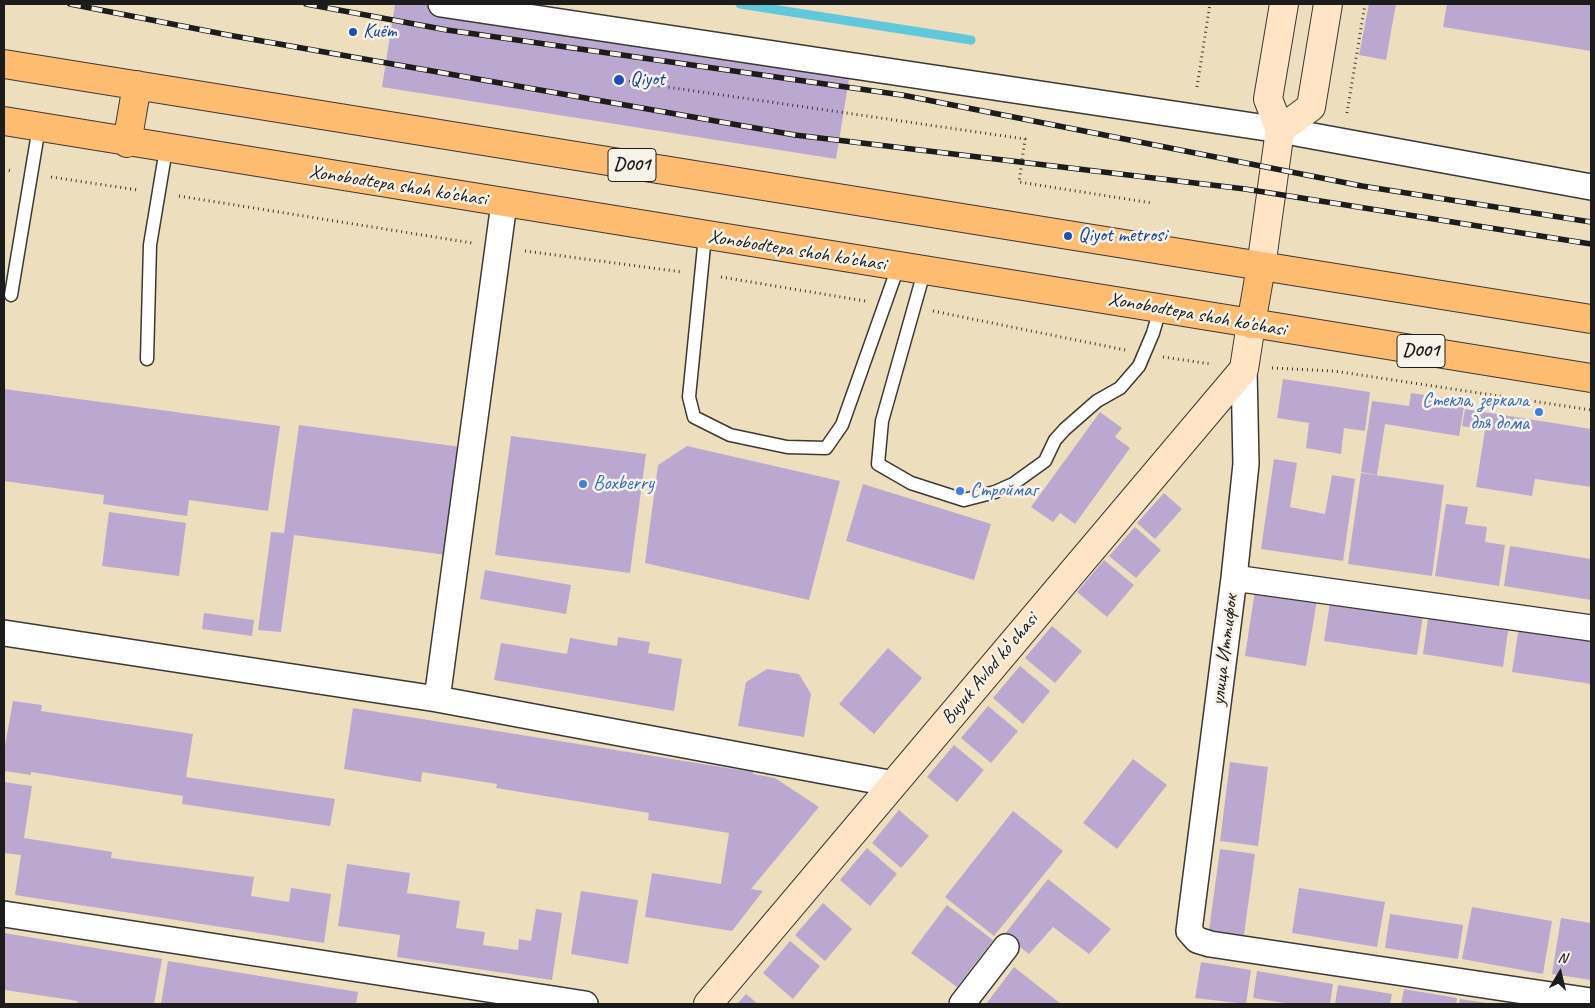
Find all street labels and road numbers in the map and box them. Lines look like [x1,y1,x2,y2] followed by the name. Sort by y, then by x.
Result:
[608,148,656,182] road number: D001
[307,160,489,212] street label: Xonobodtepa shoh ko'chasi
[706,225,888,277] street label: Xonobodtepa shoh ko'chasi
[1106,288,1288,342] street label: Xonobodtepa shoh ko'chasi
[1397,334,1445,368] road number: D001
[1206,593,1244,707] street label: улица Иттифок
[936,608,1044,730] street label: Buyuk Avlod koʻchasi

